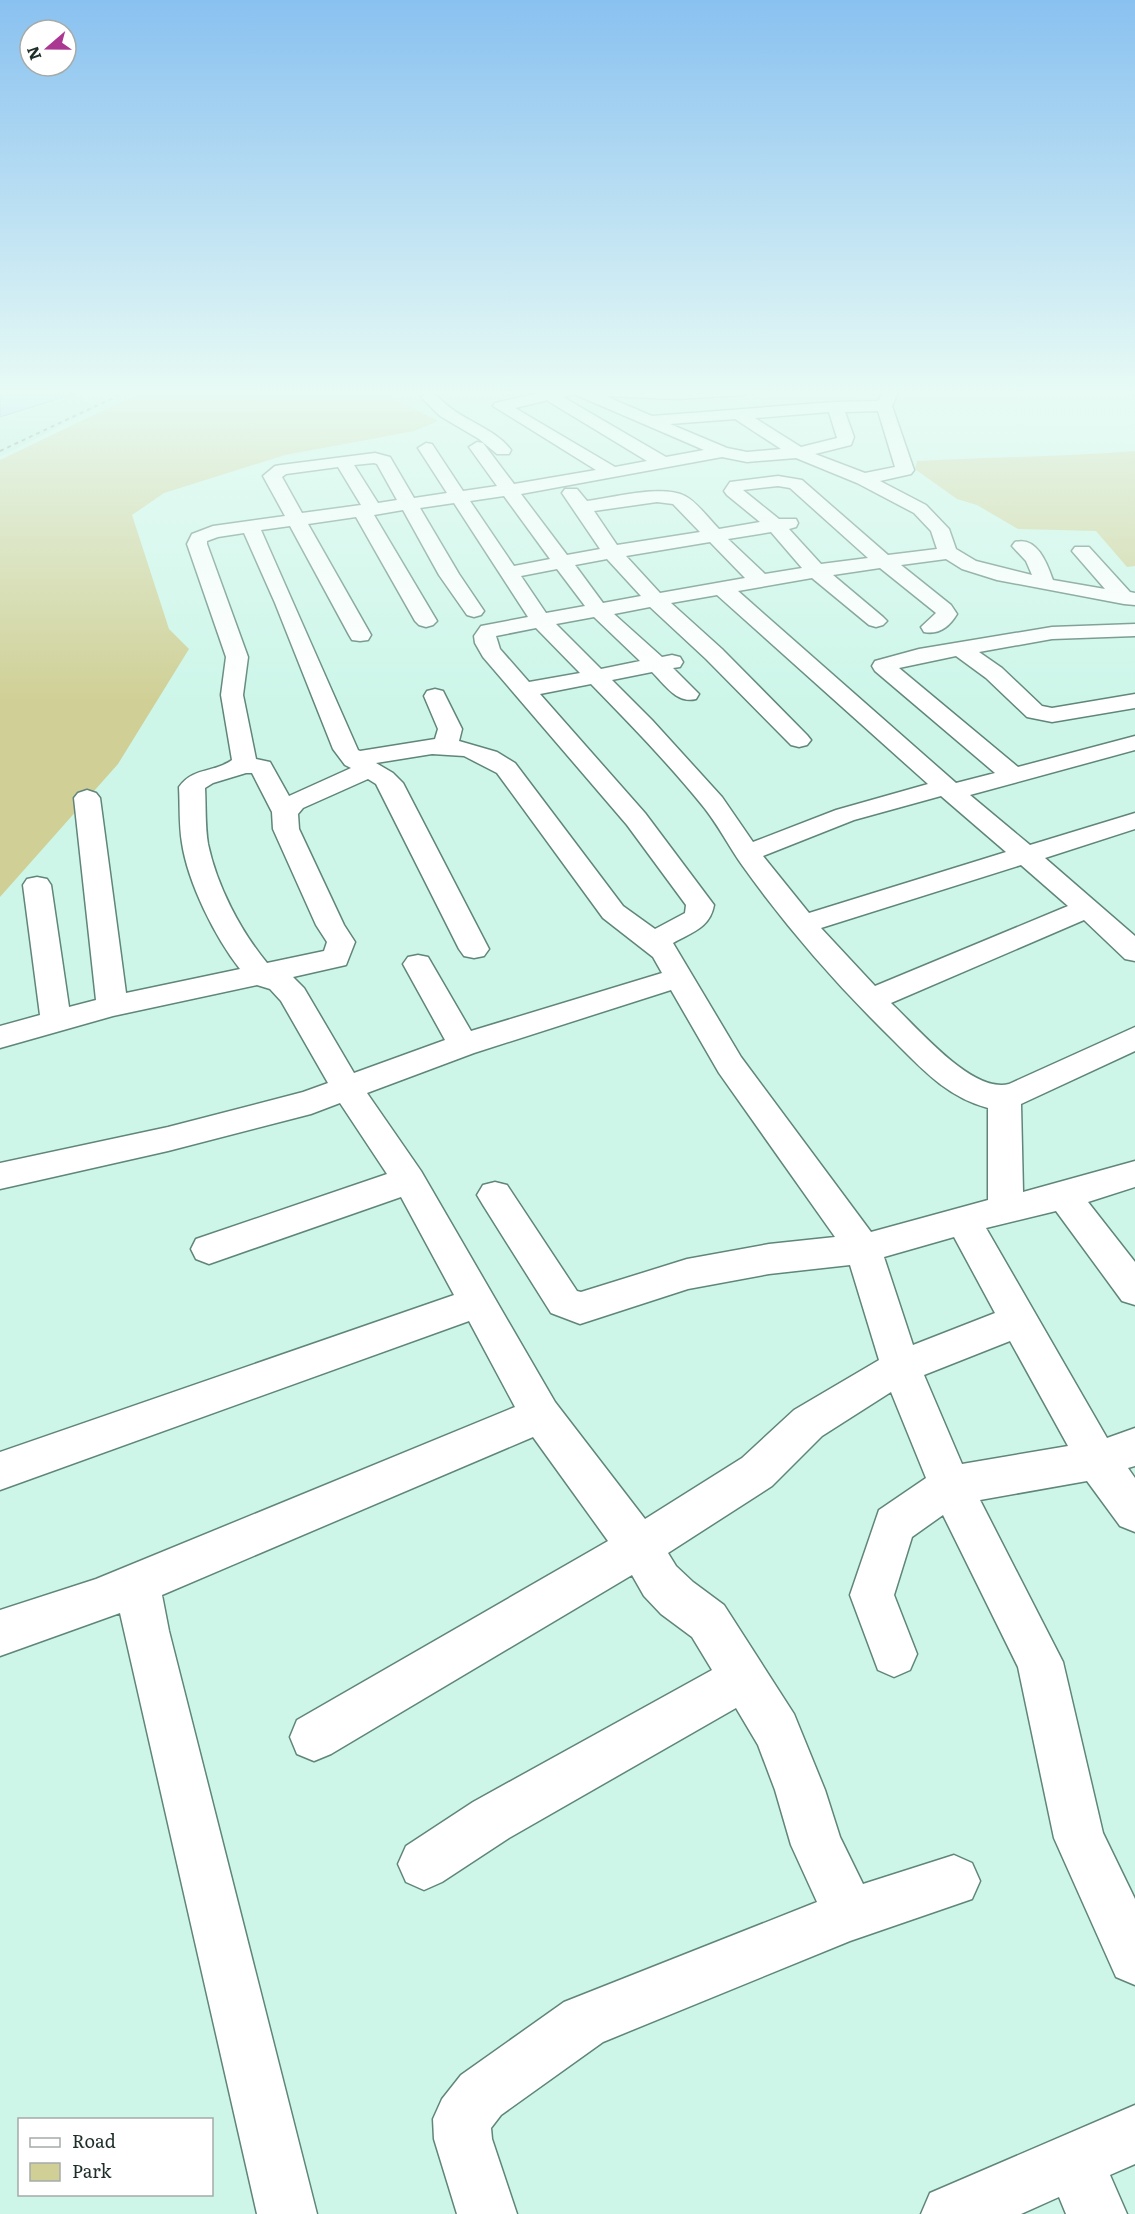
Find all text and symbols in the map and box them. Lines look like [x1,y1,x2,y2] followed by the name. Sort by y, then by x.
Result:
[18,18,78,78] north arrow
[19,43,47,64] text: N
[18,2118,213,2196] legend
[72,2127,116,2154] text: Road
[72,2157,113,2184] text: Park

